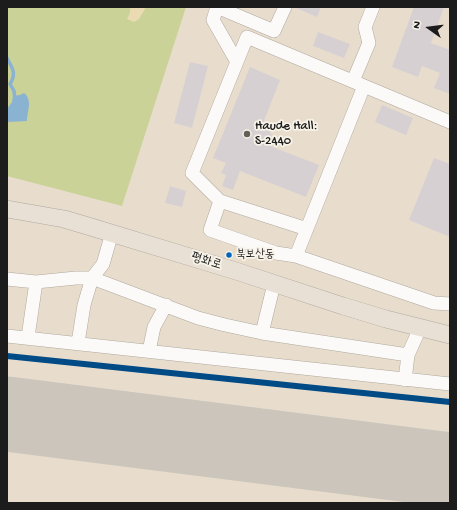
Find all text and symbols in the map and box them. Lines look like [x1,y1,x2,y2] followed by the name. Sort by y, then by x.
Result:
[409,8,449,48] north arrow
[411,20,424,30] text: N
[255,119,318,150] place label: Haude Hall: S-2440
[242,129,252,139] marker: Haude Hall: S-2440
[236,248,275,262] place label: 북보산동
[189,250,223,274] street label: 평화로
[224,250,234,260] marker: 북보산동

